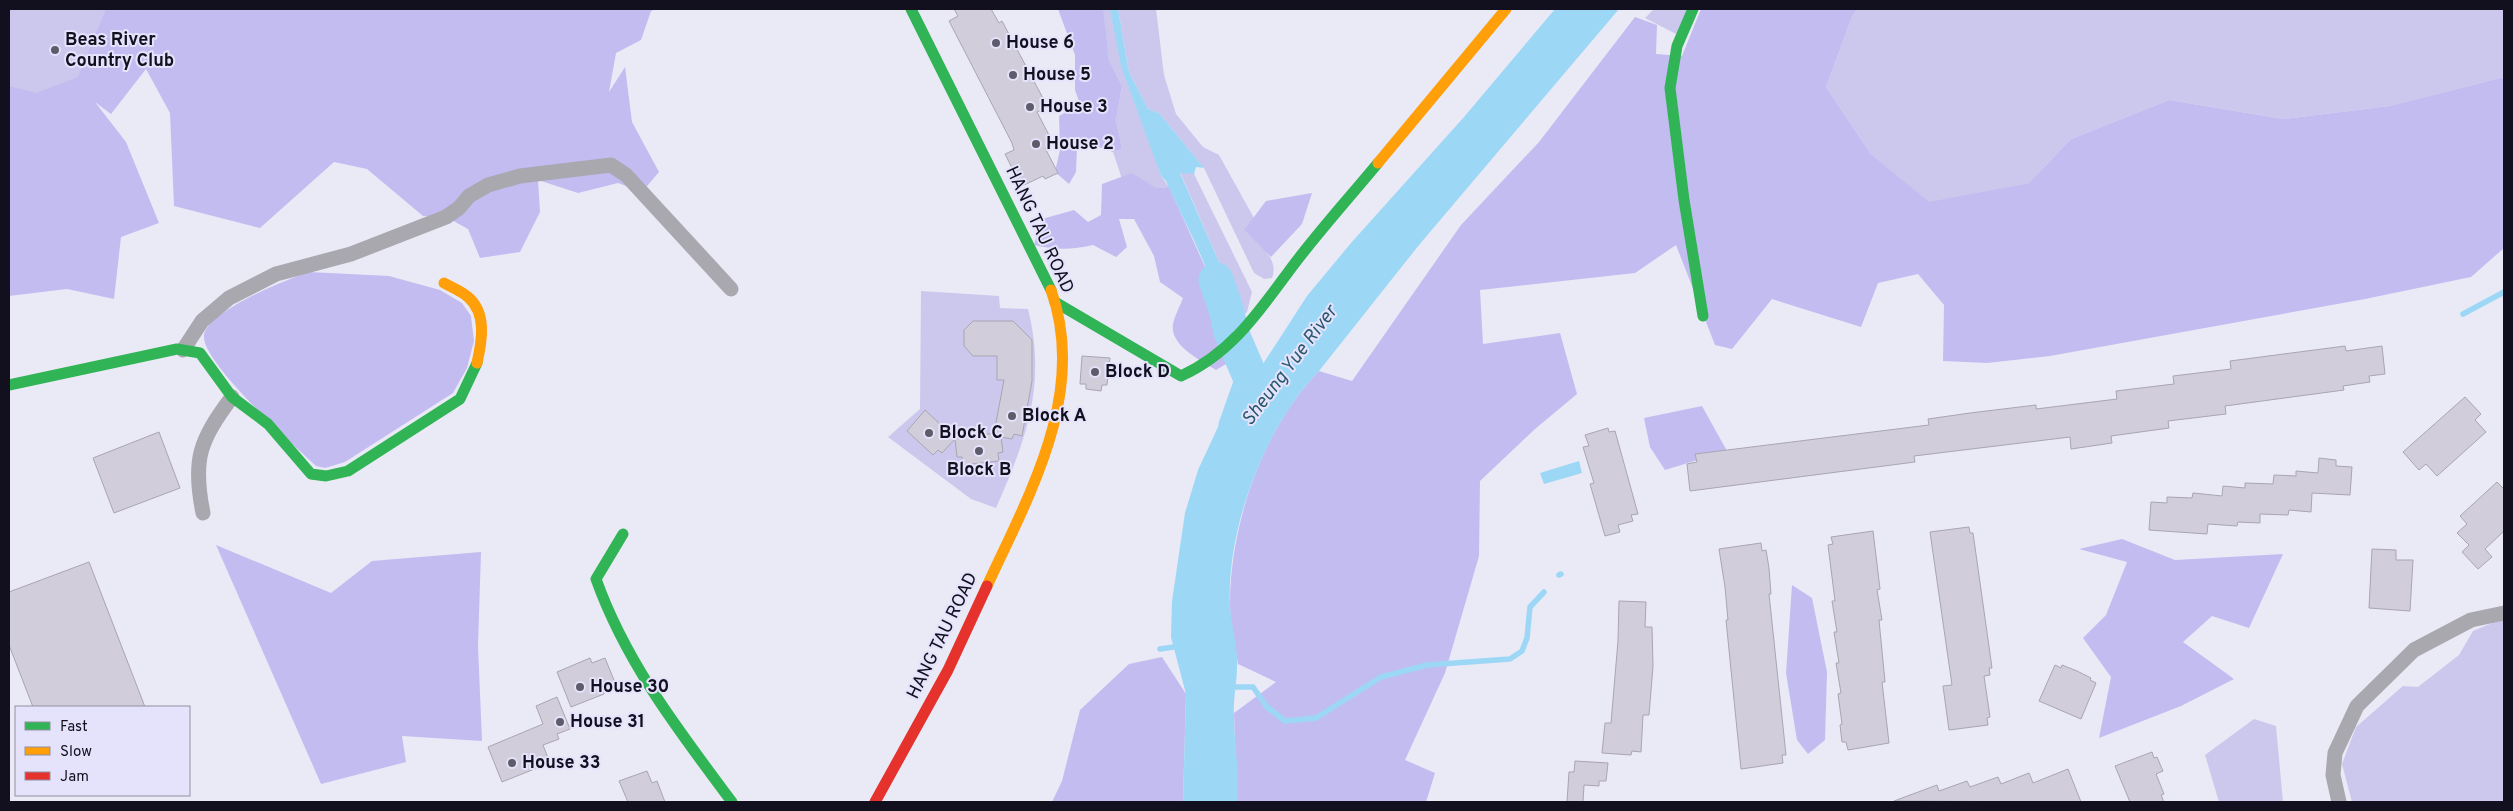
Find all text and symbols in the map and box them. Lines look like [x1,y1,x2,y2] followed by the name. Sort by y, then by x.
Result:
[65,29,174,73] place label: Beas River Country Club
[1006,32,1074,55] place label: House 6
[990,37,1002,49] marker: House 6
[49,44,61,56] marker: Beas River Country Club
[1023,64,1091,87] place label: House 5
[1007,69,1019,81] marker: House 5
[1040,96,1108,119] place label: House 3
[1024,101,1036,113] marker: House 3
[1046,133,1114,156] place label: House 2
[1030,138,1042,150] marker: House 2
[999,163,1079,297] street label: HANG TAU ROAD
[1237,300,1344,431] water label: Sheung Yue River
[1105,361,1170,384] place label: Block D
[1089,366,1101,378] marker: Block D
[1022,405,1087,428] place label: Block A
[1006,410,1018,422] marker: Block A
[939,422,1003,445] place label: Block C
[923,427,935,439] marker: Block C
[973,445,985,457] marker: Block B
[947,459,1011,482] place label: Block B
[902,569,984,703] street label: HANG TAU ROAD
[590,676,669,699] place label: House 30
[574,681,586,693] marker: House 30
[15,706,190,796] legend
[570,711,645,734] place label: House 31
[554,716,566,728] marker: House 31
[60,718,88,737] text: Fast
[60,743,92,762] text: Slow
[522,752,601,775] place label: House 33
[506,757,518,769] marker: House 33
[60,768,89,787] text: Jam

